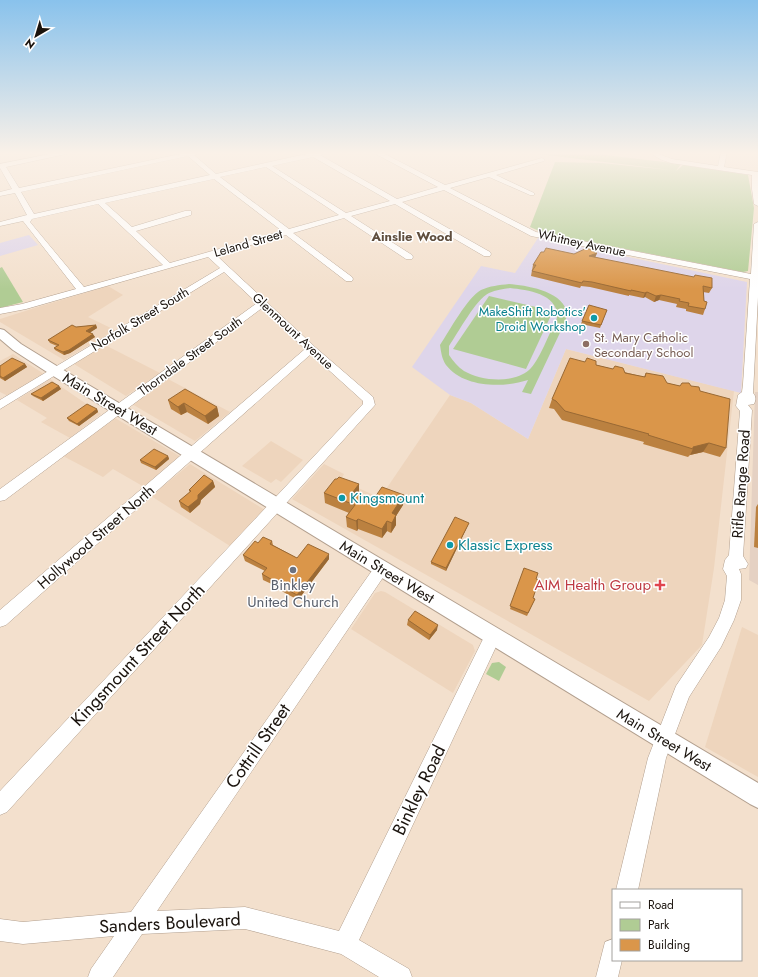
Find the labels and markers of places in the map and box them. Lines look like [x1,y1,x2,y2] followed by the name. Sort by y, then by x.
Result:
[479,302,586,336] place label: MakeShift Robotics' Droid Workshop
[589,313,599,323] marker: MakeShift Robotics' Droid Workshop
[594,328,693,362] place label: St. Mary Catholic Secondary School
[581,339,591,349] marker: St. Mary Catholic Secondary School
[350,487,424,509] place label: Kingsmount
[337,493,347,503] marker: Kingsmount
[458,534,553,556] place label: Klassic Express
[445,540,455,550] marker: Klassic Express
[288,565,298,575] marker: Binkley United Church
[247,574,339,613] place label: Binkley United Church
[535,574,651,596] place label: AIM Health Group
[654,579,666,591] marker: AIM Health Group

